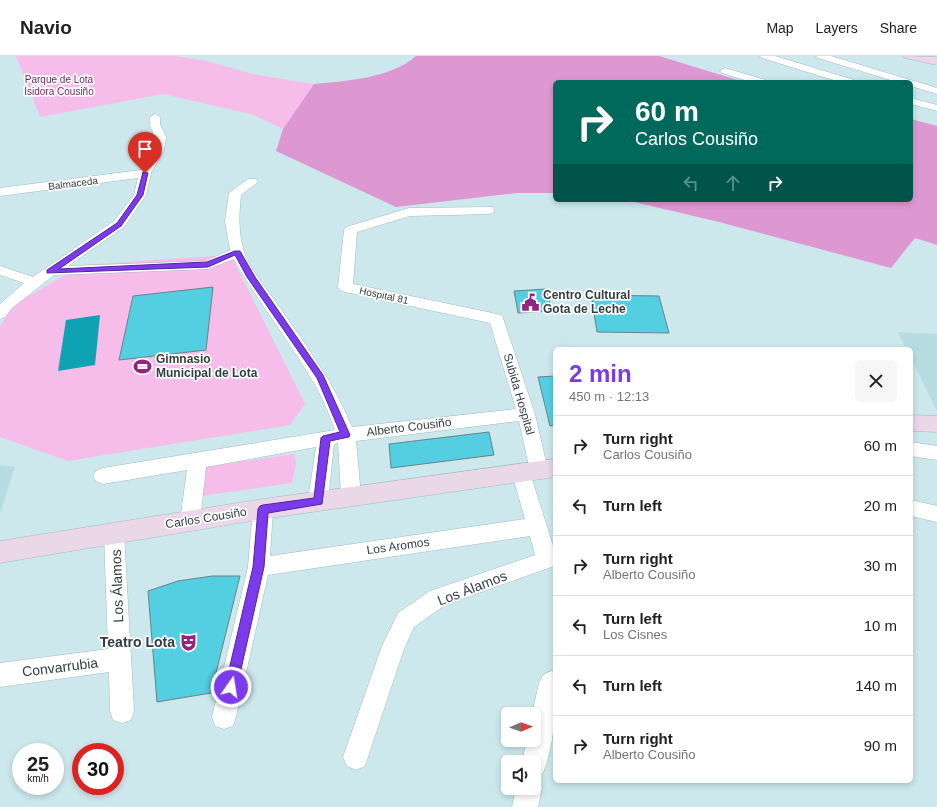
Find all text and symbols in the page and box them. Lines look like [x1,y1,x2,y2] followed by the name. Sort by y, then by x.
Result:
[20,17,72,38] text: Navio
[766,20,794,36] text: Map
[816,20,858,36] text: Layers
[880,20,917,36] text: Share
[24,74,94,97] park label: Parque de Lota Isidora Cousiño
[569,96,621,148] icon: right
[635,96,699,127] text: 60 m
[635,129,758,149] text: Carlos Cousiño
[128,132,162,173] pin
[134,138,156,160] icon: arrive
[680,172,702,194] icon: left
[722,172,744,194] icon: ahead
[764,172,786,194] icon: right
[48,175,99,192] street label: Balmaceda
[358,285,410,306] street label: Hospital 81
[543,288,630,316] place label: Centro Cultural Gota de Leche
[520,292,540,312] public building icon: Centro Cultural Gota de Leche
[156,352,258,380] place label: Gimnasio Municipal de Lota
[501,352,537,436] street label: Subida Hospital
[133,356,153,376] sports icon: Gimnasio Municipal de Lota
[569,360,632,387] text: 2 min
[855,360,897,402] button: close
[569,389,649,404] text: 450 m · 12:13
[366,415,453,439] street label: Alberto Cousiño
[603,430,673,447] text: Turn right
[569,435,591,457] icon: right
[864,437,897,454] text: 60 m
[603,447,692,462] text: Carlos Cousiño
[569,495,591,517] icon: left
[603,497,662,514] text: Turn left
[864,497,897,514] text: 20 m
[164,505,248,531] street label: Carlos Cousiño
[366,535,430,557] street label: Los Aromos
[108,549,126,623] street label: Los Álamos
[603,550,673,567] text: Turn right
[569,555,591,577] icon: right
[864,557,897,574] text: 30 m
[435,567,509,609] street label: Los Álamos
[603,567,696,582] text: Alberto Cousiño
[603,610,662,627] text: Turn left
[569,615,591,637] icon: left
[864,617,897,634] text: 10 m
[603,627,667,642] text: Los Cisnes
[178,632,198,652] theatre icon: Teatro Lota
[100,634,175,650] place label: Teatro Lota
[21,654,99,680] street label: Convarrubia
[210,666,252,708] position arrow
[569,675,591,697] icon: left
[603,677,662,694] text: Turn left
[855,677,897,694] text: 140 m
[501,707,541,747] north arrow
[501,707,541,795] map controls
[603,730,673,747] text: Turn right
[569,735,591,757] icon: right
[864,737,897,754] text: 90 m
[72,743,124,795] speed limit sign: 30
[603,747,696,762] text: Alberto Cousiño
[27,753,49,775] text: 25
[501,755,541,795] button: sound
[27,773,49,784] text: km/h

